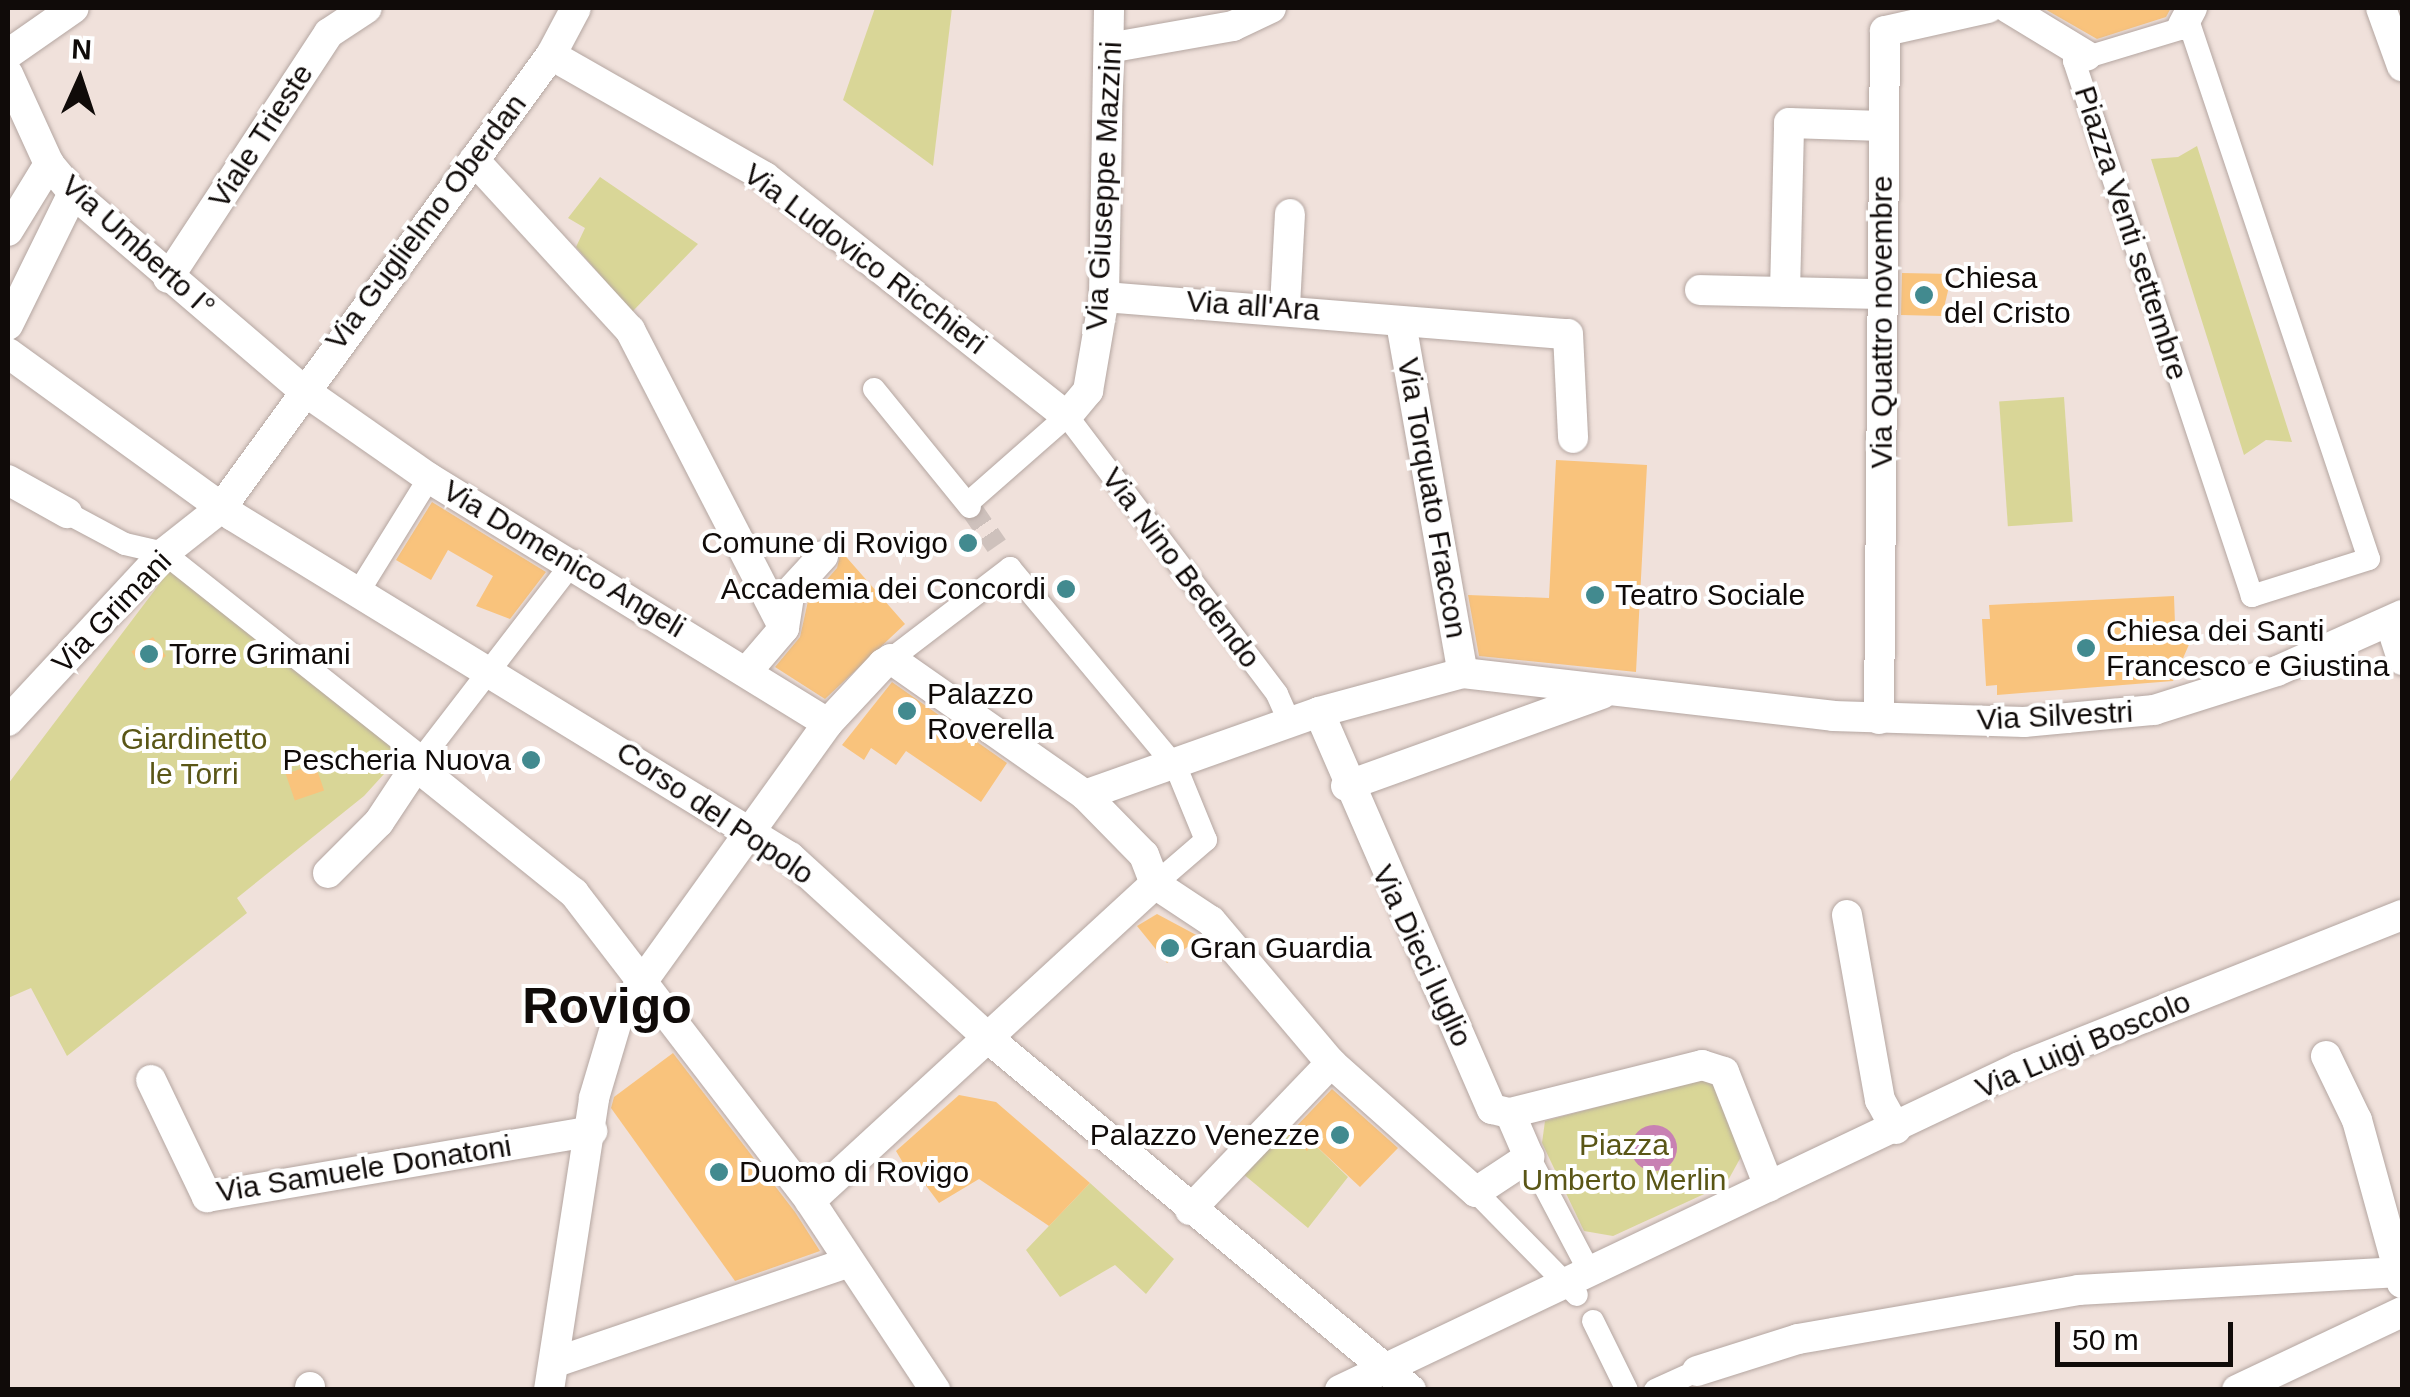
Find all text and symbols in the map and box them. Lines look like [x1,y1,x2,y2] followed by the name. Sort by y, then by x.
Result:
[30,30,130,130] north arrow
[71,34,93,66] text: N
[1078,40,1130,332] street label: Via Giuseppe Mazzini
[201,57,321,215] street label: Viale Trieste
[2066,82,2196,384] street label: Piazza Venti settembre
[318,87,534,357] street label: Via Guglielmo Oberdan
[737,156,993,362] street label: Via Ludovico Ricchieri
[54,167,222,325] street label: Via Umberto I°
[1864,176,1900,468] street label: Via Quattro novembre
[1944,260,2071,330] place label: Chiesa del Cristo
[1185,283,1321,329] street label: Via all'Ara
[1913,284,1935,306] marker: Chiesa del Cristo
[1390,355,1474,641] street label: Via Torquato Fraccon
[1094,461,1268,675] street label: Via Nino Bedendo
[436,472,692,646] street label: Via Domenico Angeli
[701,525,948,561] place label: Comune di Rovigo
[957,532,979,554] marker: Comune di Rovigo
[45,543,179,681] street label: Via Grimani
[721,571,1046,607] place label: Accademia dei Concordi
[1615,577,1805,613] place label: Teatro Sociale
[1055,578,1077,600] marker: Accademia dei Concordi
[1584,584,1606,606] marker: Teatro Sociale
[2106,613,2389,684] place label: Chiesa dei Santi Francesco e Giustina
[169,636,351,672] place label: Torre Grimani
[2075,637,2097,659] marker: Chiesa dei Santi Francesco e Giustina
[138,643,160,665] marker: Torre Grimani
[927,676,1054,746] place label: Palazzo Roverella
[1976,694,2134,738] street label: Via Silvestri
[896,700,918,722] marker: Palazzo Roverella
[121,721,267,792] park label: Giardinetto le Torri
[610,734,820,892] street label: Corso del Popolo
[283,742,511,778] place label: Pescheria Nuova
[520,749,542,771] marker: Pescheria Nuova
[1364,859,1480,1053] street label: Via Dieci luglio
[1190,930,1372,966] place label: Gran Guardia
[1159,937,1181,959] marker: Gran Guardia
[522,977,692,1037] district label: Rovigo
[1970,984,2196,1106] street label: Via Luigi Boscolo
[1090,1117,1320,1153] place label: Palazzo Venezze
[1329,1124,1351,1146] marker: Palazzo Venezze
[1521,1127,1727,1198] park label: Piazza Umberto Merlin
[214,1128,514,1210] street label: Via Samuele Donatoni
[739,1154,969,1190] place label: Duomo di Rovigo
[708,1161,730,1183] marker: Duomo di Rovigo
[2060,1302,2238,1364] scale bar
[2072,1323,2139,1356] text: 50 m

